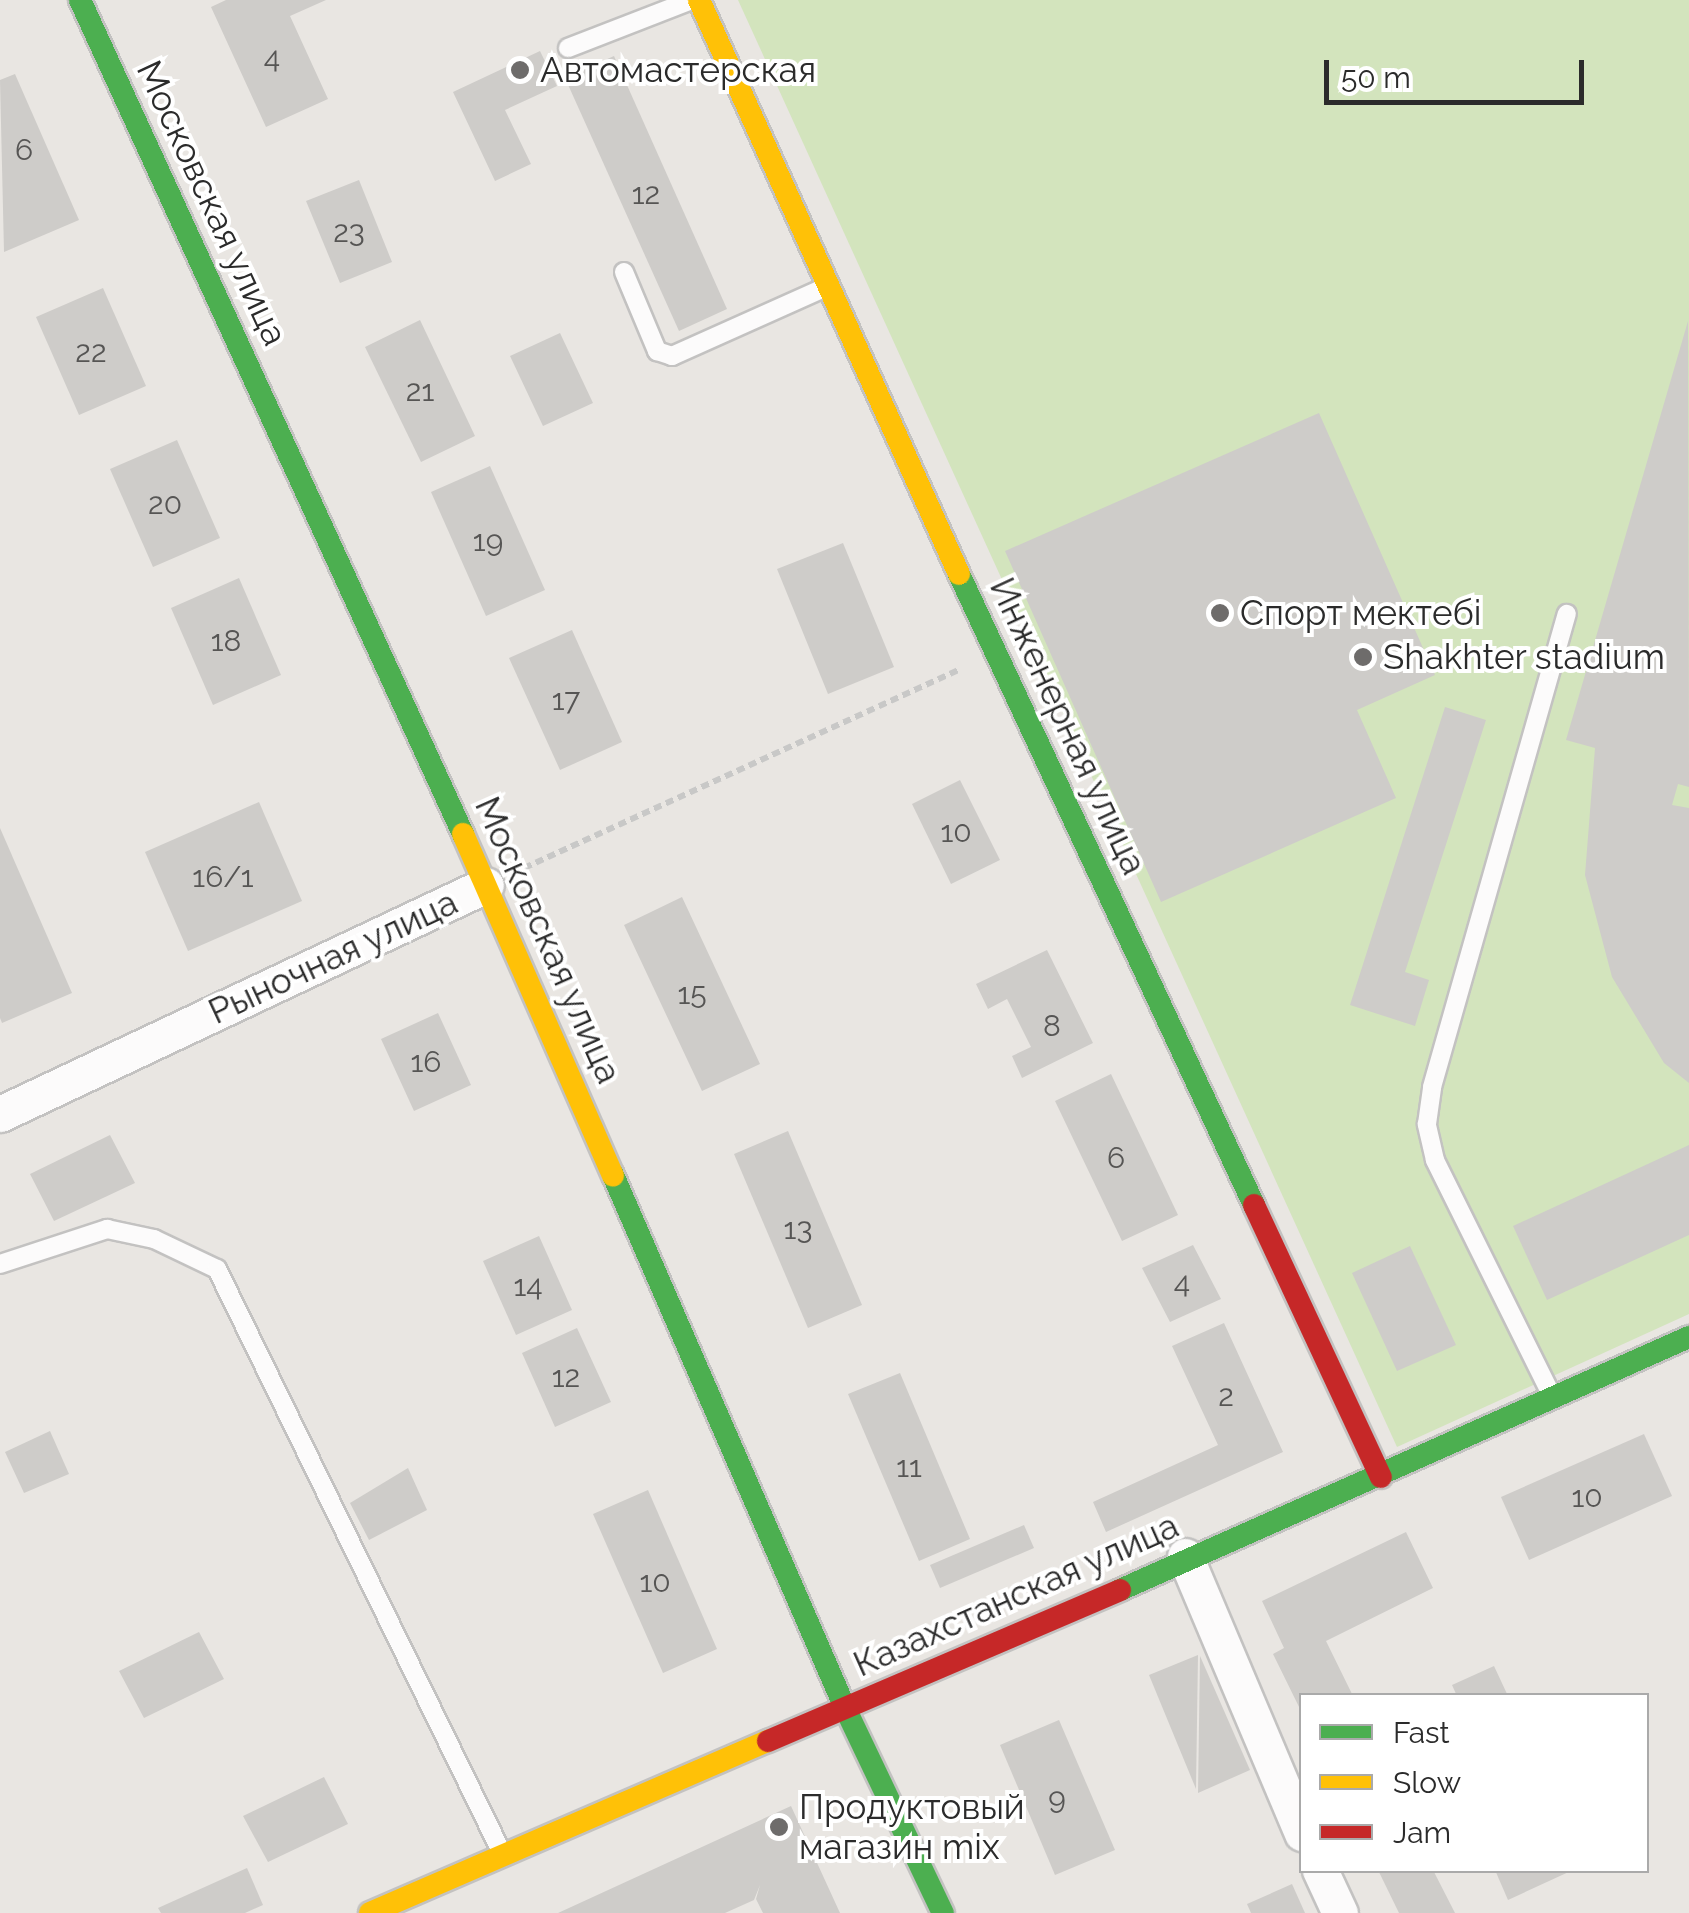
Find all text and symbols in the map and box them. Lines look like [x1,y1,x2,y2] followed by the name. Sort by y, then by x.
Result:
[264,40,280,76] house number: 4
[1329,40,1589,102] scale bar
[540,49,816,91] place label: Автомастерская
[128,54,296,352] street label: Московская улица
[509,59,531,81] marker: Автомастерская
[1341,60,1411,95] text: 50 m
[15,132,33,168] house number: 6
[632,176,660,212] house number: 12
[333,214,365,250] house number: 23
[75,334,107,370] house number: 22
[406,373,434,409] house number: 21
[148,486,182,522] house number: 20
[473,523,503,559] house number: 19
[981,571,1155,881] street label: Инженерная улица
[1240,592,1481,634] place label: Спорт мектебі
[1209,602,1231,624] marker: Спорт мектебі
[211,623,241,659] house number: 18
[1383,636,1666,678] place label: Shakhter stadium
[1352,646,1374,668] marker: Shakhter stadium
[552,682,580,718] house number: 17
[466,790,630,1090] street label: Московская улица
[940,814,972,850] house number: 10
[192,859,254,895] house number: 16/1
[202,881,464,1033] street label: Рыночная улица
[677,976,707,1012] house number: 15
[1043,1008,1061,1044] house number: 8
[411,1044,441,1080] house number: 16
[1107,1140,1125,1176] house number: 6
[784,1211,812,1247] house number: 13
[1174,1265,1190,1301] house number: 4
[513,1268,543,1304] house number: 14
[552,1359,580,1395] house number: 12
[1218,1378,1234,1414] house number: 2
[896,1449,922,1485] house number: 11
[1571,1479,1603,1515] house number: 10
[847,1504,1185,1686] street label: Казахстанская улица
[639,1564,671,1600] house number: 10
[1299,1693,1649,1873] legend
[1393,1715,1450,1750] text: Fast
[1393,1765,1461,1800] text: Slow
[1048,1780,1066,1816] house number: 9
[799,1786,1025,1868] place label: Продуктовый магазин mix
[1393,1815,1451,1850] text: Jam
[768,1816,790,1838] marker: Продуктовый магазин mix

